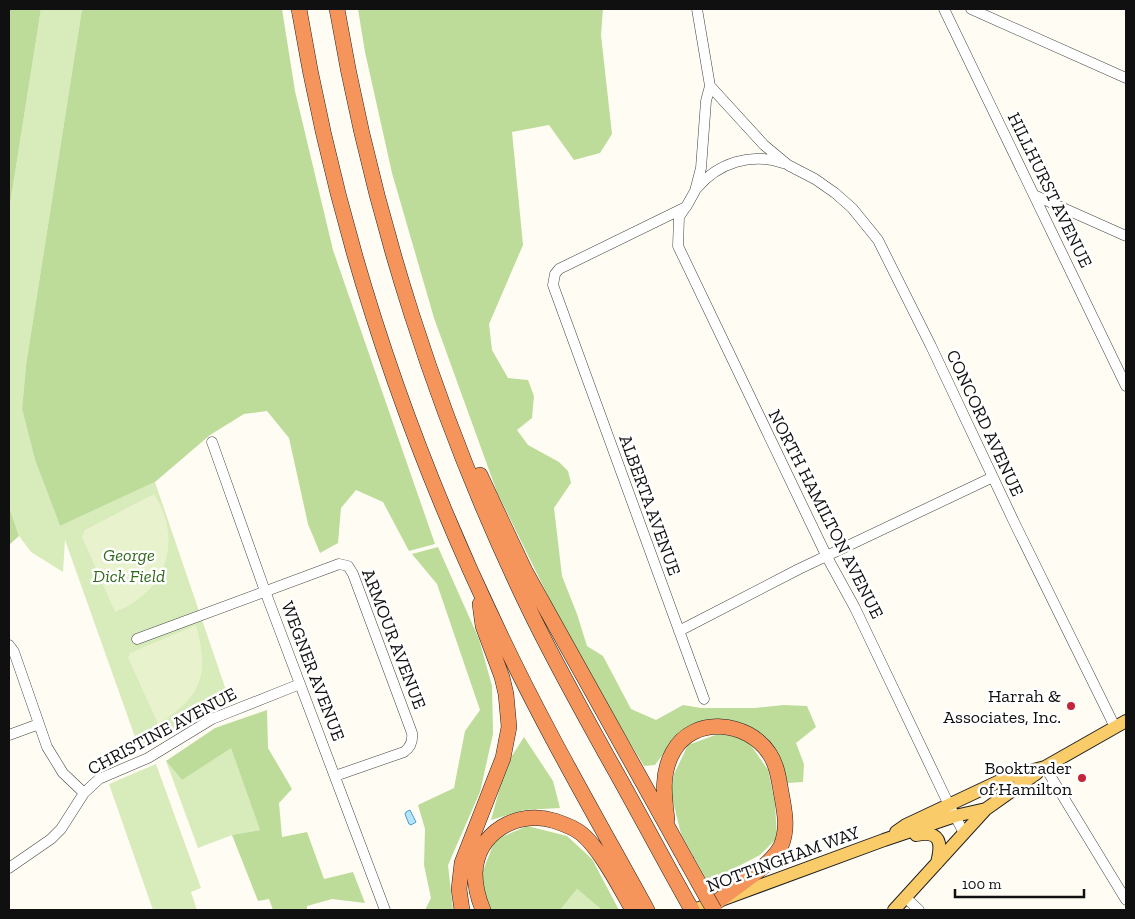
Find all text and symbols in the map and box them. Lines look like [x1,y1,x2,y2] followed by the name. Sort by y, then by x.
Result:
[1003,109,1097,271] street label: HILLHURST AVENUE
[941,346,1029,500] street label: CONCORD AVENUE
[764,406,888,622] street label: NORTH HAMILTON AVENUE
[614,432,686,578] street label: ALBERTA AVENUE
[93,544,165,587] park label: George Dick Field
[357,566,431,712] street label: ARMOUR AVENUE
[276,598,350,744] street label: WEGNER AVENUE
[84,682,240,780] street label: CHRISTINE AVENUE
[943,685,1061,728] place label: Harrah & Associates, Inc.
[1065,700,1077,712] marker: Harrah & Associates, Inc.
[979,757,1073,800] place label: Booktrader of Hamilton
[1076,772,1088,784] marker: Booktrader of Hamilton
[703,821,863,897] street label: NOTTINGHAM WAY
[955,866,1084,898] scale bar
[962,875,1001,893] text: 100 m

